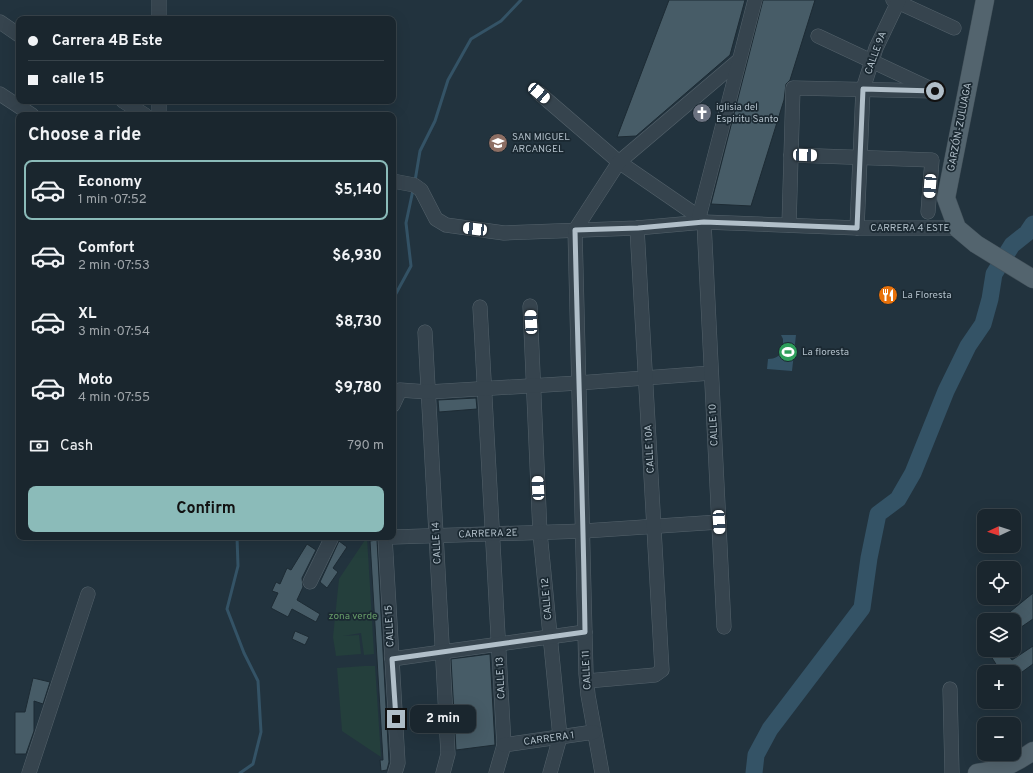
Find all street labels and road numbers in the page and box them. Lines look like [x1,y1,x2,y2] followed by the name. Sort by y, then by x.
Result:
[862,30,890,76] street label: CALLE 9A
[945,81,975,172] street label: GARZÓN-ZULUAGA
[870,222,950,235] street label: CARRERA 4 ESTE
[706,403,722,447] street label: CALLE 10
[642,424,658,474] street label: CALLE 10A
[429,522,445,564] street label: CALLE 14
[458,526,518,542] street label: CARRERA 2E
[539,577,555,621] street label: CALLE 12
[382,605,398,647] street label: CALLE 15
[579,650,595,690] street label: CALLE 11
[493,657,509,699] street label: CALLE 13
[523,729,575,749] street label: CARRERA 1

